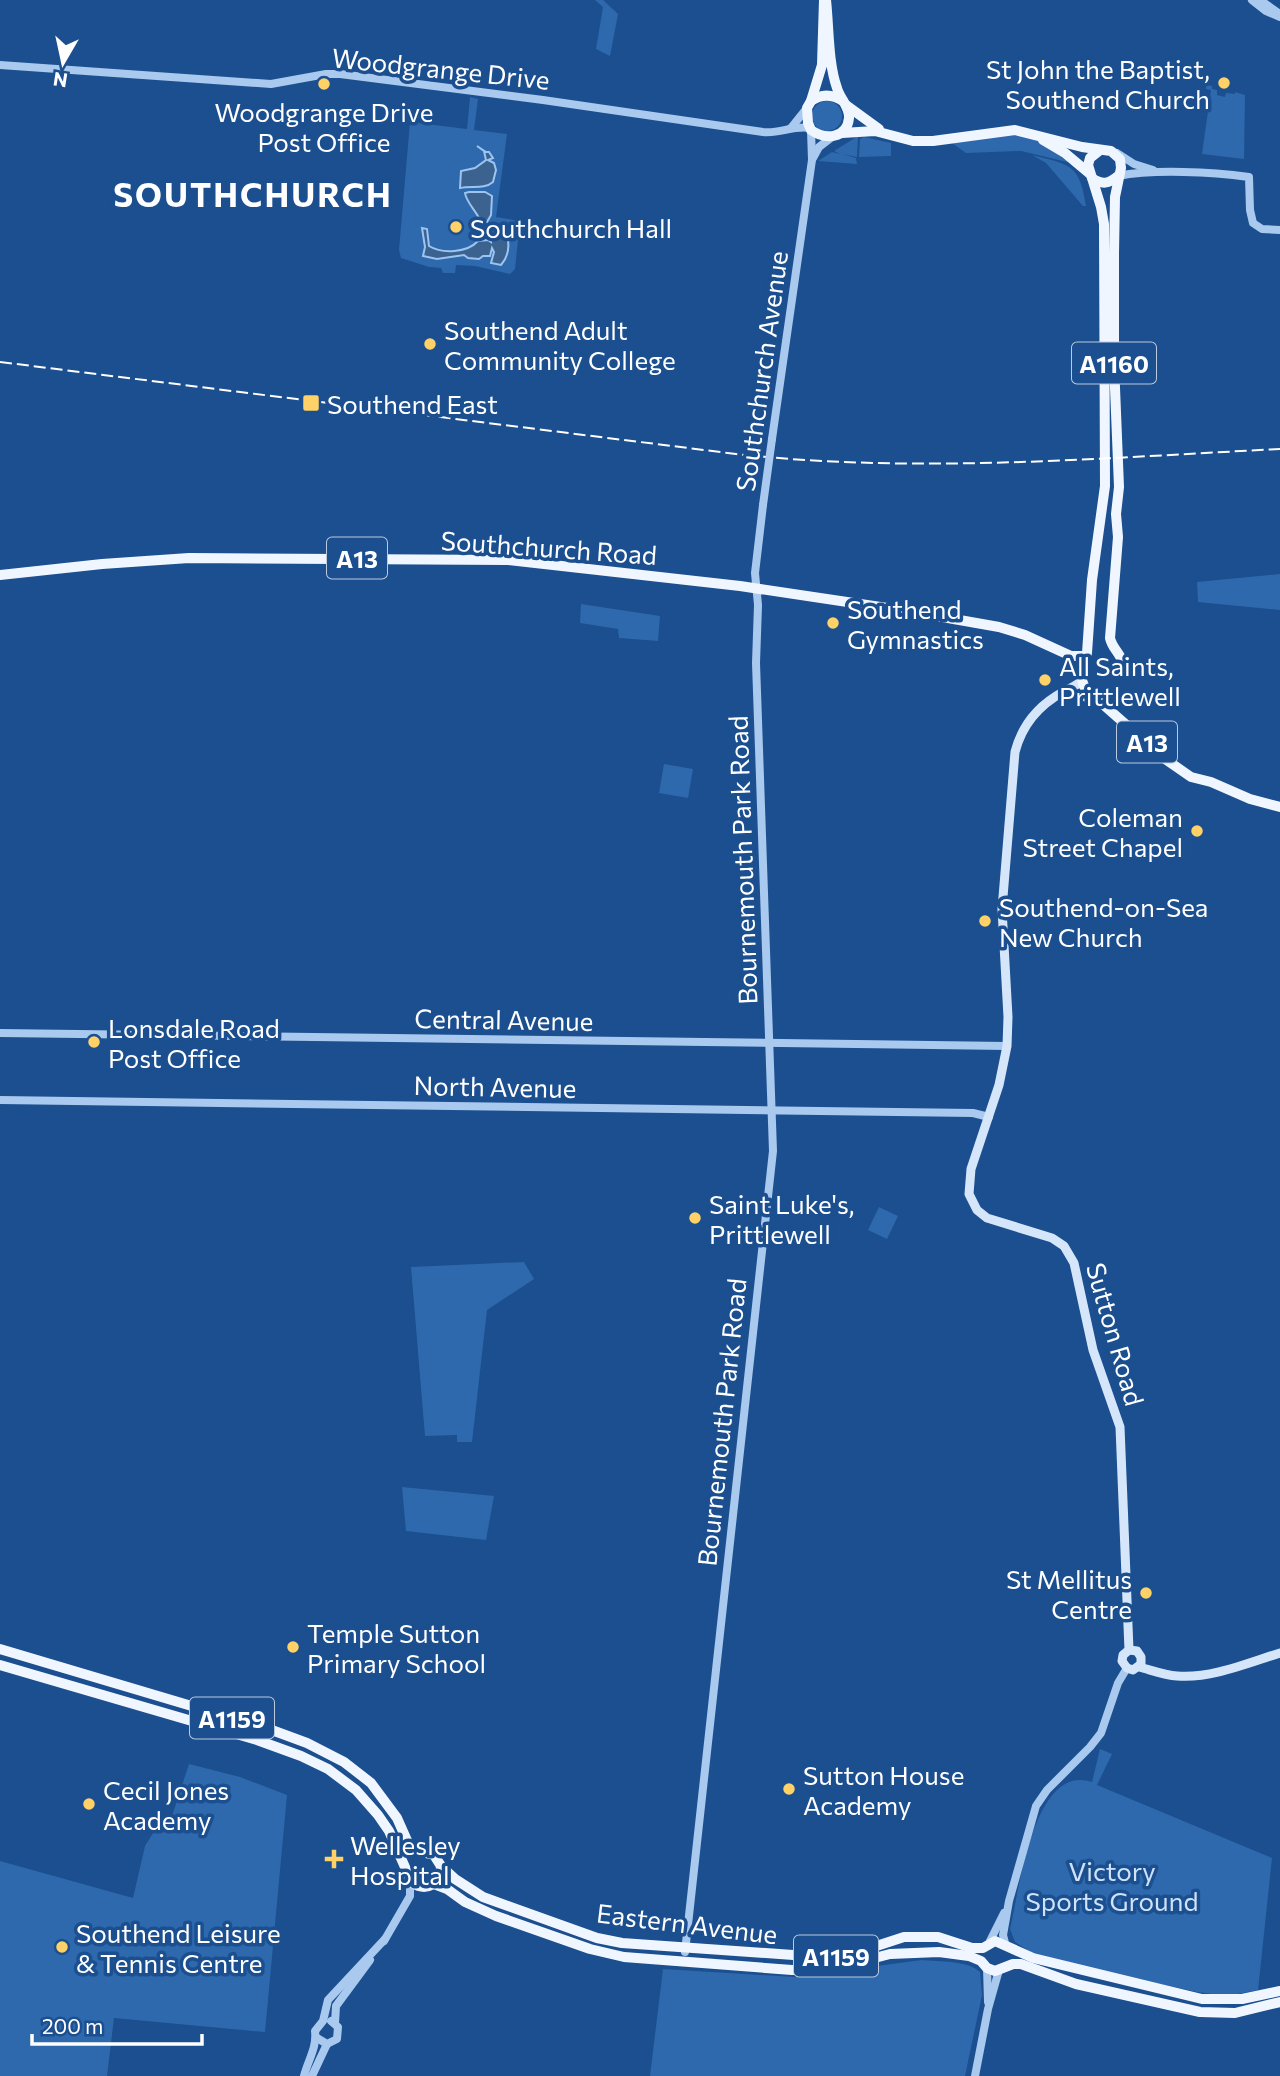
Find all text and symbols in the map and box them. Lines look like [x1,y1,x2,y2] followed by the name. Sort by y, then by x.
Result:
[28,28,98,98] north arrow
[331,41,551,95] street label: Woodgrange Drive
[986,53,1210,114] place label: St John the Baptist, Southend Church
[51,68,69,93] text: N
[1216,75,1232,91] marker: St John the Baptist, Southend Church
[316,76,332,92] marker: Woodgrange Drive Post Office
[215,96,433,157] place label: Woodgrange Drive Post Office
[113,173,393,214] district label: SOUTHCHURCH
[470,212,672,243] place label: Southchurch Hall
[448,219,464,235] marker: Southchurch Hall
[729,249,793,493] street label: Southchurch Avenue
[444,314,676,375] place label: Southend Adult Community College
[422,336,438,352] marker: Southend Adult Community College
[1072,342,1156,384] road number: A1160
[327,388,498,419] place label: Southend East
[301,393,321,413] marker: Southend East
[440,524,658,570] street label: Southchurch Road
[327,538,387,578] road number: A13
[847,593,984,654] place label: Southend Gymnastics
[825,615,841,631] marker: Southend Gymnastics
[1059,650,1181,711] place label: All Saints, Prittlewell
[1037,672,1053,688] marker: All Saints, Prittlewell
[721,715,763,1005] street label: Bournemouth Park Road
[1117,722,1177,762] road number: A13
[1023,801,1183,862] place label: Coleman Street Chapel
[1189,823,1205,839] marker: Coleman Street Chapel
[999,891,1208,952] place label: Southend-on-Sea New Church
[977,913,993,929] marker: Southend-on-Sea New Church
[414,1002,594,1036] street label: Central Avenue
[108,1012,280,1073] place label: Lonsdale Road Post Office
[86,1034,102,1050] marker: Lonsdale Road Post Office
[413,1069,577,1103] street label: North Avenue
[709,1188,855,1249] place label: Saint Luke's, Prittlewell
[687,1210,703,1226] marker: Saint Luke's, Prittlewell
[1081,1259,1151,1409] street label: Sutton Road
[690,1277,752,1567] street label: Bournemouth Park Road
[1006,1563,1132,1624] place label: St Mellitus Centre
[1138,1585,1154,1601] marker: St Mellitus Centre
[307,1617,486,1678] place label: Temple Sutton Primary School
[285,1639,301,1655] marker: Temple Sutton Primary School
[190,1698,274,1738] road number: A1159
[803,1759,964,1820] place label: Sutton House Academy
[103,1774,229,1835] place label: Cecil Jones Academy
[781,1781,797,1797] marker: Sutton House Academy
[81,1796,97,1812] marker: Cecil Jones Academy
[350,1829,461,1890] place label: Wellesley Hospital
[324,1849,344,1869] marker: Wellesley Hospital
[1026,1855,1198,1916] park label: Victory Sports Ground
[595,1897,779,1949] street label: Eastern Avenue
[76,1917,281,1978] place label: Southend Leisure & Tennis Centre
[794,1936,878,1977] road number: A1159
[54,1939,70,1955] marker: Southend Leisure & Tennis Centre
[32,2002,201,2046] scale bar
[42,2013,103,2038] text: 200 m

